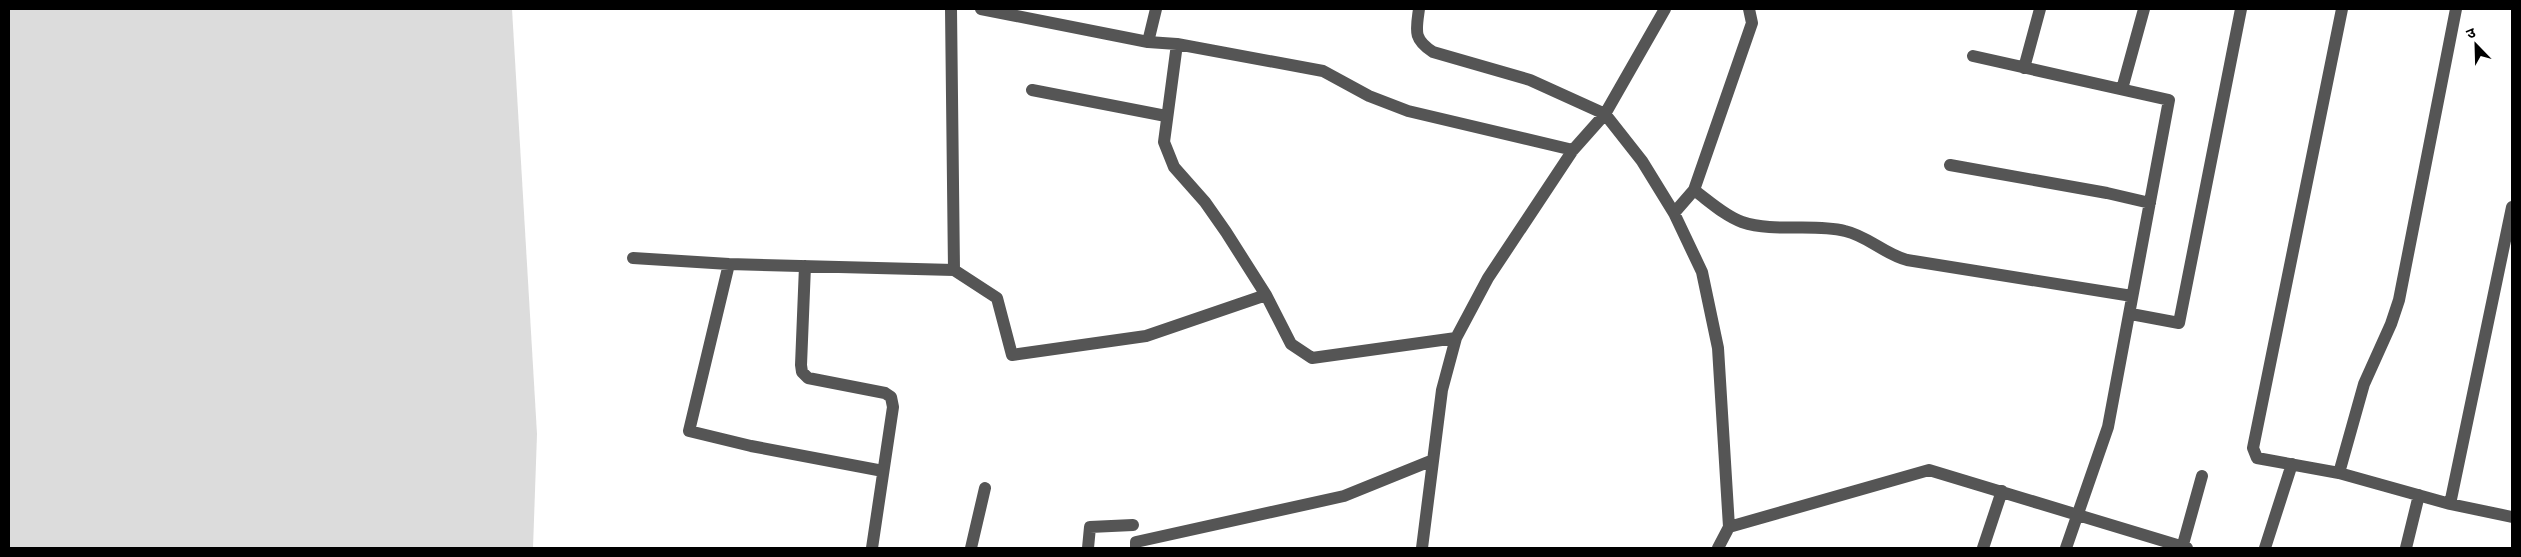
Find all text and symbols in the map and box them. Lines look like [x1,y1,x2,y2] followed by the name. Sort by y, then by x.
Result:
[2451,20,2501,70] north arrow
[2464,24,2479,42] text: उ

